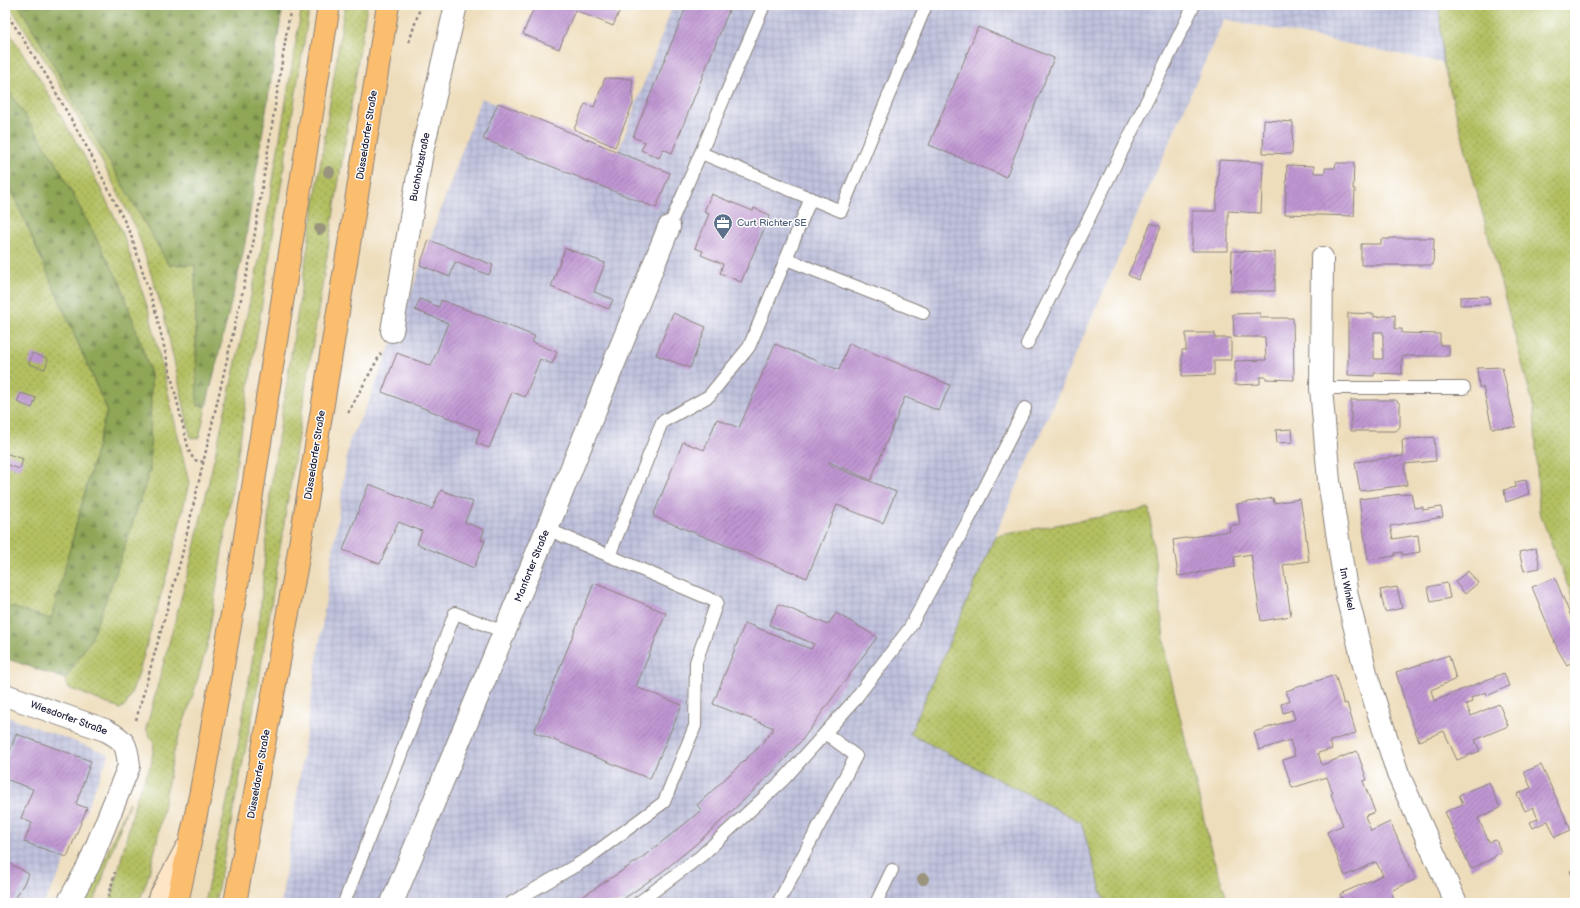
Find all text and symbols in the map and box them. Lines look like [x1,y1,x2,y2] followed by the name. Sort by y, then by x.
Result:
[354,89,380,181] street label: Düsseldorfer Straße
[407,131,433,203] street label: Buchholzstraße
[712,212,734,240] office icon: Curt Richter SE
[737,217,807,229] place label: Curt Richter SE
[302,409,328,501] street label: Düsseldorfer Straße
[512,528,552,604] street label: Manforter Straße
[1337,567,1357,611] street label: Im Winkel
[29,698,109,738] street label: Wiesdorfer Straße
[245,728,273,820] street label: Düsseldorfer Straße

